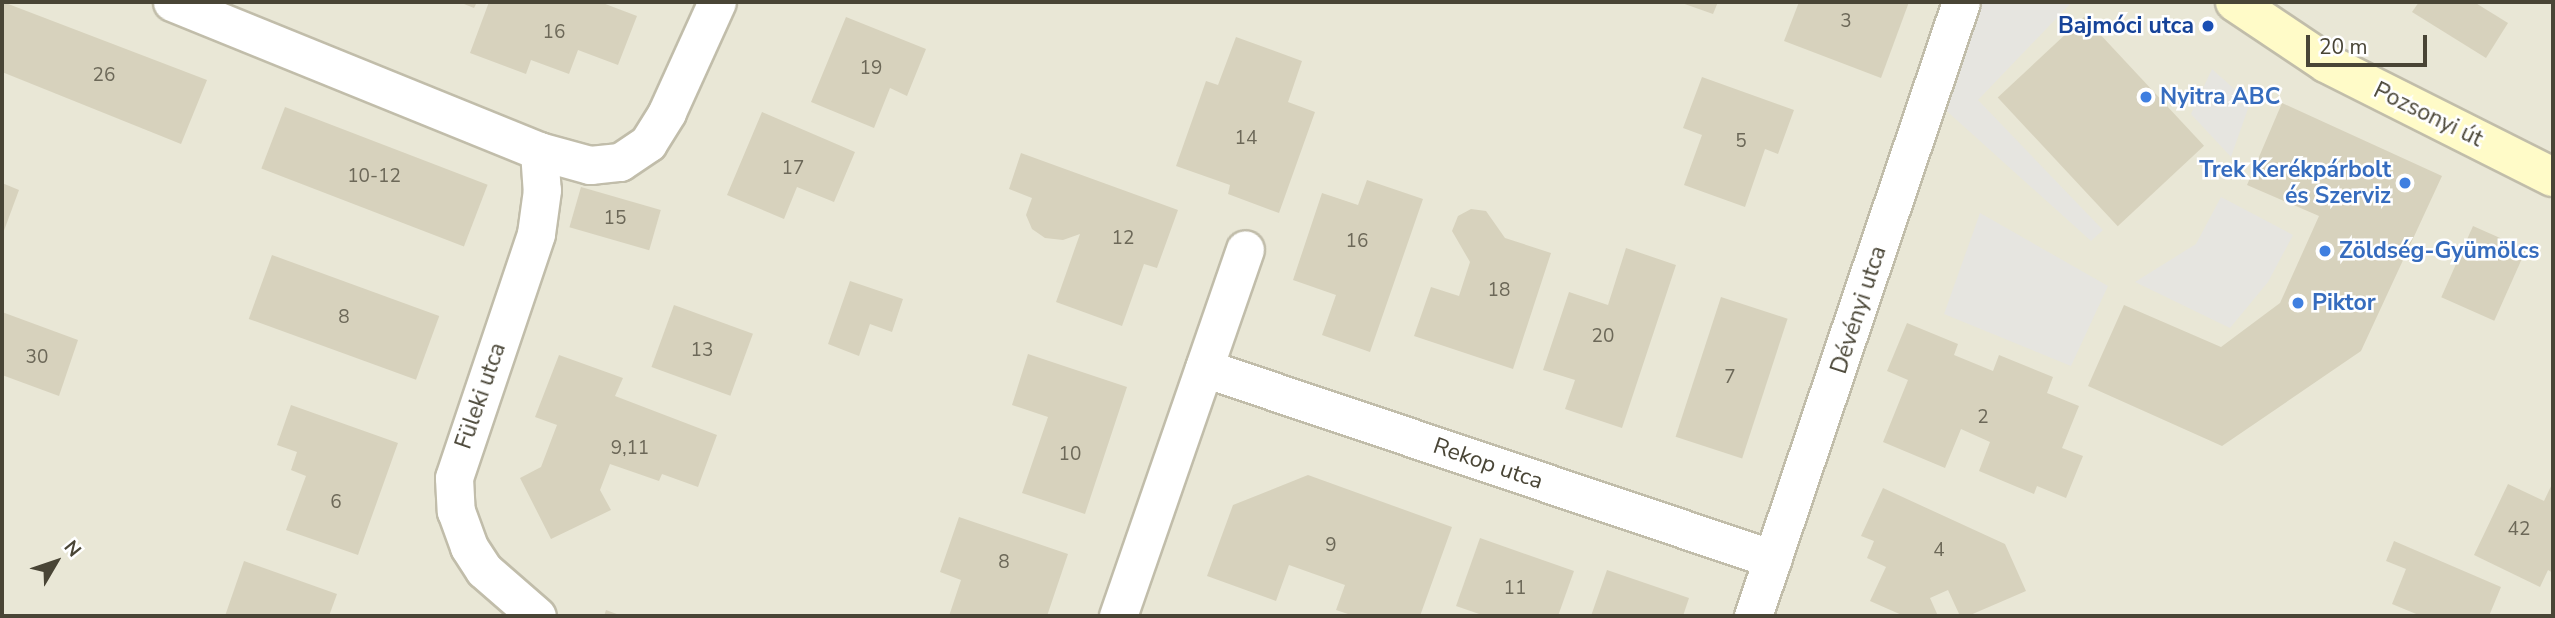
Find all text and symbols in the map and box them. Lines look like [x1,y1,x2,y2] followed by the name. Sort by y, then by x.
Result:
[1840,11,1852,33] house number: 3
[2058,12,2194,40] place label: Bajmóci utca
[2200,18,2216,34] marker: Bajmóci utca
[2310,21,2431,65] scale bar
[543,22,565,44] house number: 16
[2319,33,2368,61] text: 20 m
[860,58,882,80] house number: 19
[93,65,115,87] house number: 26
[2369,77,2487,153] street label: Pozsonyi út
[2160,83,2280,111] place label: Nyitra ABC
[2138,89,2154,105] marker: Nyitra ABC
[1235,128,1257,150] house number: 14
[1735,131,1747,153] house number: 5
[2199,156,2391,210] place label: Trek Kerékpárbolt és Szerviz
[782,158,804,180] house number: 17
[347,166,401,188] house number: 10-12
[2397,175,2413,191] marker: Trek Kerékpárbolt és Szerviz
[604,208,626,230] house number: 15
[1112,228,1134,250] house number: 12
[1346,231,1368,253] house number: 16
[2339,237,2539,265] place label: Zöldség-Gyümölcs
[1825,243,1893,377] street label: Dévényi utca
[2317,243,2333,259] marker: Zöldség-Gyümölcs
[1488,280,1510,302] house number: 18
[2312,289,2376,317] place label: Piktor
[2290,295,2306,311] marker: Piktor
[338,307,350,329] house number: 8
[1592,326,1614,348] house number: 20
[450,339,512,453] street label: Füleki utca
[691,340,713,362] house number: 13
[26,347,48,369] house number: 30
[1724,367,1736,389] house number: 7
[1977,407,1989,429] house number: 2
[1429,432,1547,496] street label: Rekop utca
[611,438,649,460] house number: 9,11
[1059,444,1081,466] house number: 10
[330,492,342,514] house number: 6
[2508,519,2530,541] house number: 42
[21,527,91,597] north arrow
[58,535,87,562] text: N
[1325,535,1337,557] house number: 9
[1933,540,1945,562] house number: 4
[998,552,1010,574] house number: 8
[1504,578,1526,600] house number: 11

